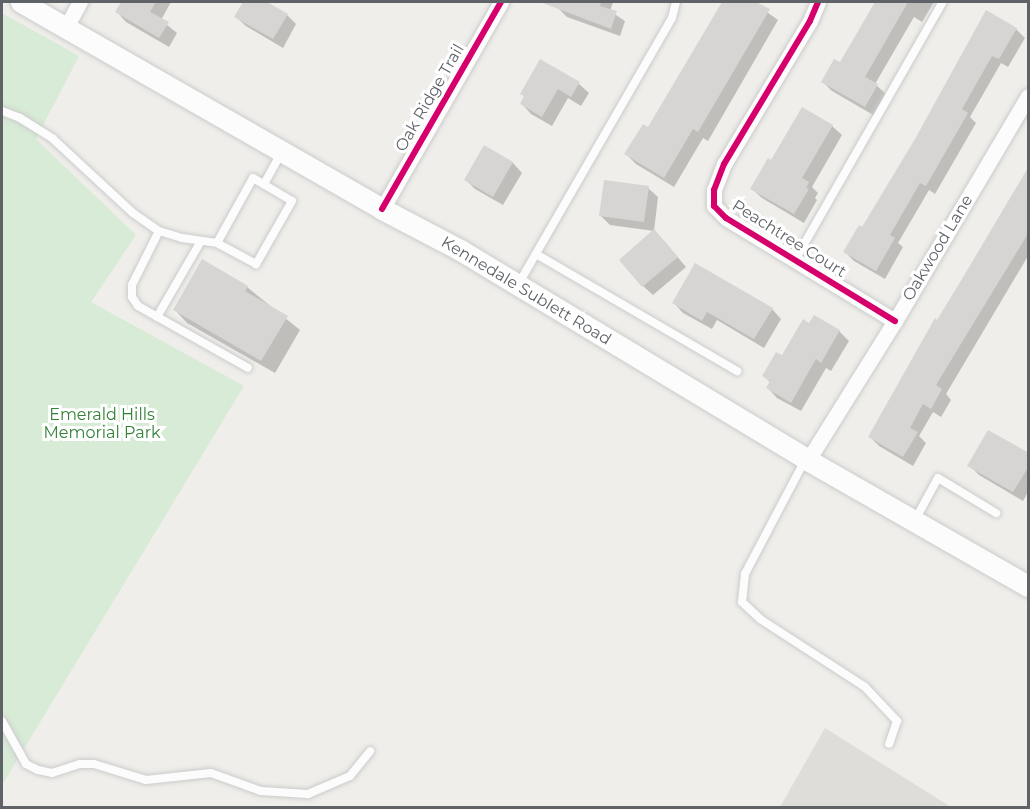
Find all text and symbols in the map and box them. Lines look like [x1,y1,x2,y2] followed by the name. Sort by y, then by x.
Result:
[391,41,469,155] street label: Oak Ridge Trail
[899,192,977,304] street label: Oakwood Lane
[728,196,850,282] street label: Peachtree Court
[438,233,614,349] street label: Kennedale Sublett Road
[43,405,161,443] park label: Emerald Hills Memorial Park

